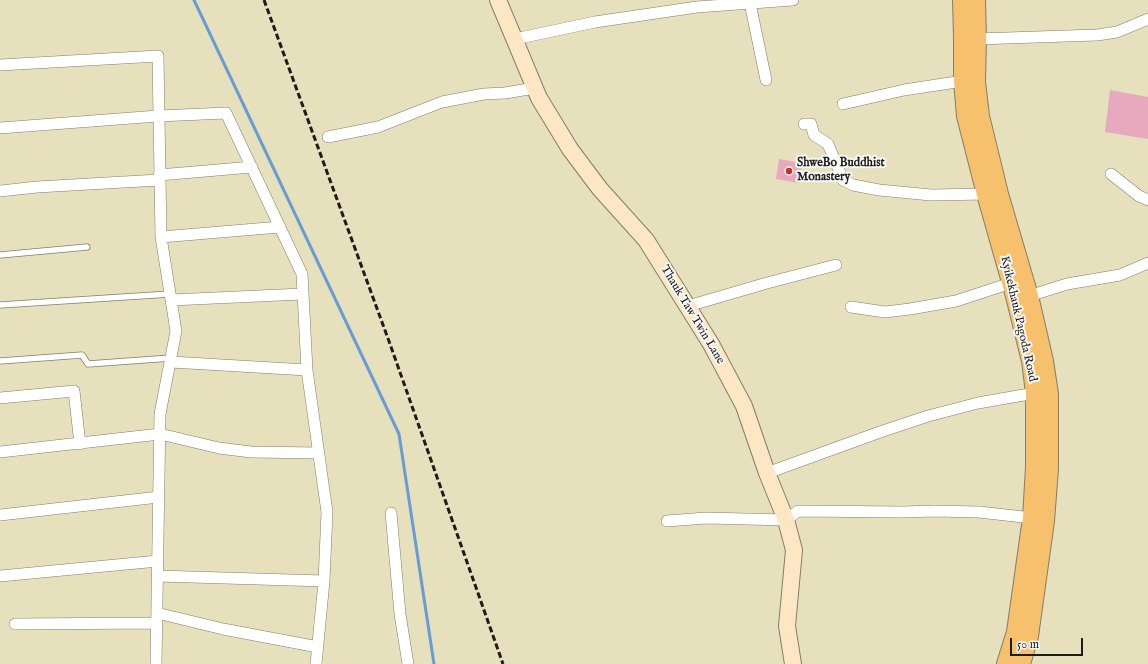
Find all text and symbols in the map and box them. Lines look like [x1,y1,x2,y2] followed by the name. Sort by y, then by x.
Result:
[797,157,885,185] place label: ShweBo Buddhist Monastery
[784,166,794,176] marker: ShweBo Buddhist Monastery
[997,255,1039,383] street label: Kyikekhauk Pagoda Road
[657,263,727,367] street label: Thauk Taw Twin Lane
[1012,630,1085,656] scale bar
[1017,637,1039,652] text: 50 m

